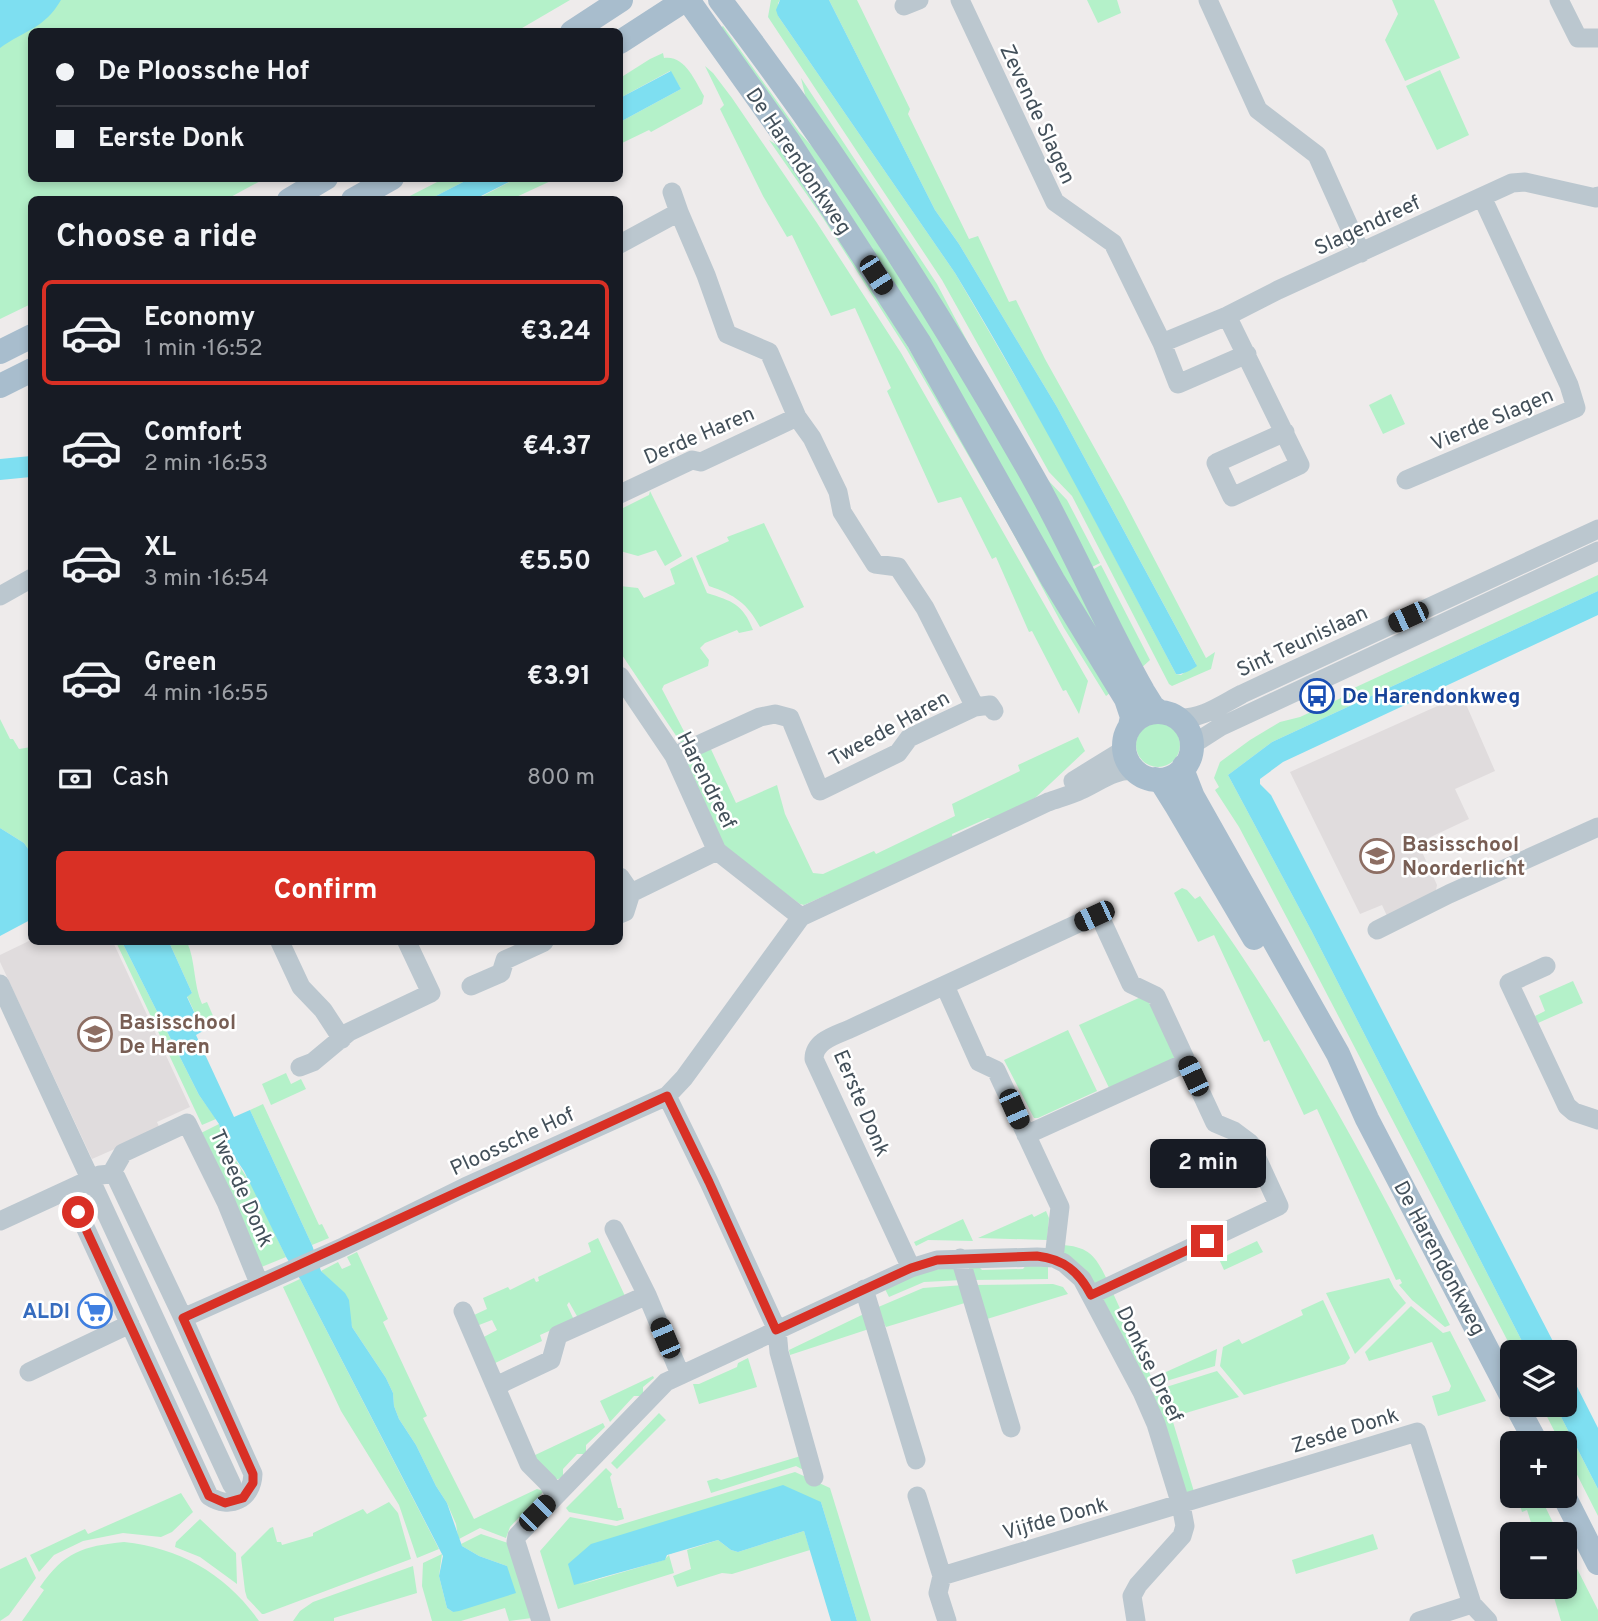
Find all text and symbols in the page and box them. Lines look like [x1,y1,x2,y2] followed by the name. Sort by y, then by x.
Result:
[993,41,1081,189] street label: Zevende Slagen
[98,56,309,89] text: De Ploossche Hof
[739,83,857,240] street label: De Harendonkweg
[98,123,244,156] text: Eerste Donk
[1310,190,1425,263] street label: Slagendreef
[56,218,257,258] text: Choose a ride
[856,252,897,298] car
[60,301,123,364] icon: car
[144,302,255,335] text: Economy
[521,316,591,349] text: €3.24
[144,335,263,364] text: 1 min · 16:52
[1427,382,1558,458] street label: Vierde Slagen
[640,401,759,472] street label: Derde Haren
[60,416,123,479] icon: car
[144,417,242,450] text: Comfort
[522,431,591,464] text: €4.37
[144,450,268,479] text: 2 min · 16:53
[60,531,123,594] icon: car
[144,532,176,565] text: XL
[519,546,591,579] text: €5.50
[144,565,269,594] text: 3 min · 16:54
[1385,599,1432,635] car
[1233,600,1373,685] street label: Sint Teunislaan
[60,646,123,709] icon: car
[144,647,217,680] text: Green
[527,661,591,694] text: €3.91
[1298,677,1336,715] bus stop icon: De Harendonkweg
[144,680,269,709] text: 4 min · 16:55
[1342,684,1520,711] place label: De Harendonkweg
[825,685,955,774] street label: Tweede Haren
[670,727,742,834] street label: Harendreef
[56,760,94,798] icon: cash
[112,762,169,795] text: Cash
[527,764,595,793] text: 800 m
[1402,832,1525,883] place label: Basisschool Noorderlicht
[1358,837,1396,875] school or university icon: Basisschool Noorderlicht
[56,851,595,931] button: Confirm
[1071,898,1118,934] car
[119,1010,236,1061] place label: Basisschool De Haren
[76,1015,114,1053] school or university icon: Basisschool De Haren
[826,1046,895,1161] street label: Eerste Donk
[1175,1053,1212,1099] car
[996,1086,1033,1132] car
[446,1102,579,1183] street label: Ploossche Hof
[203,1125,279,1252] street label: Tweede Donk
[1149,1140,1265,1188] callout: 2 min
[1178,1149,1238,1178] text: 2 min
[1387,1177,1491,1341] street label: De Harendonkweg
[62,1196,94,1228] route start
[1191,1225,1223,1257] route end
[76,1292,114,1330] supermarket icon: ALDI
[22,1299,70,1326] place label: ALDI
[1109,1302,1188,1427] street label: Donkse Dreef
[648,1315,683,1361] car
[1500,1340,1577,1599] map controls
[1500,1340,1577,1417] button: layers
[1289,1402,1402,1461] street label: Zesde Donk
[1500,1431,1577,1508] button: +
[515,1491,560,1535] car
[1000,1492,1111,1547] street label: Vijfde Donk
[1500,1522,1577,1599] button: −

